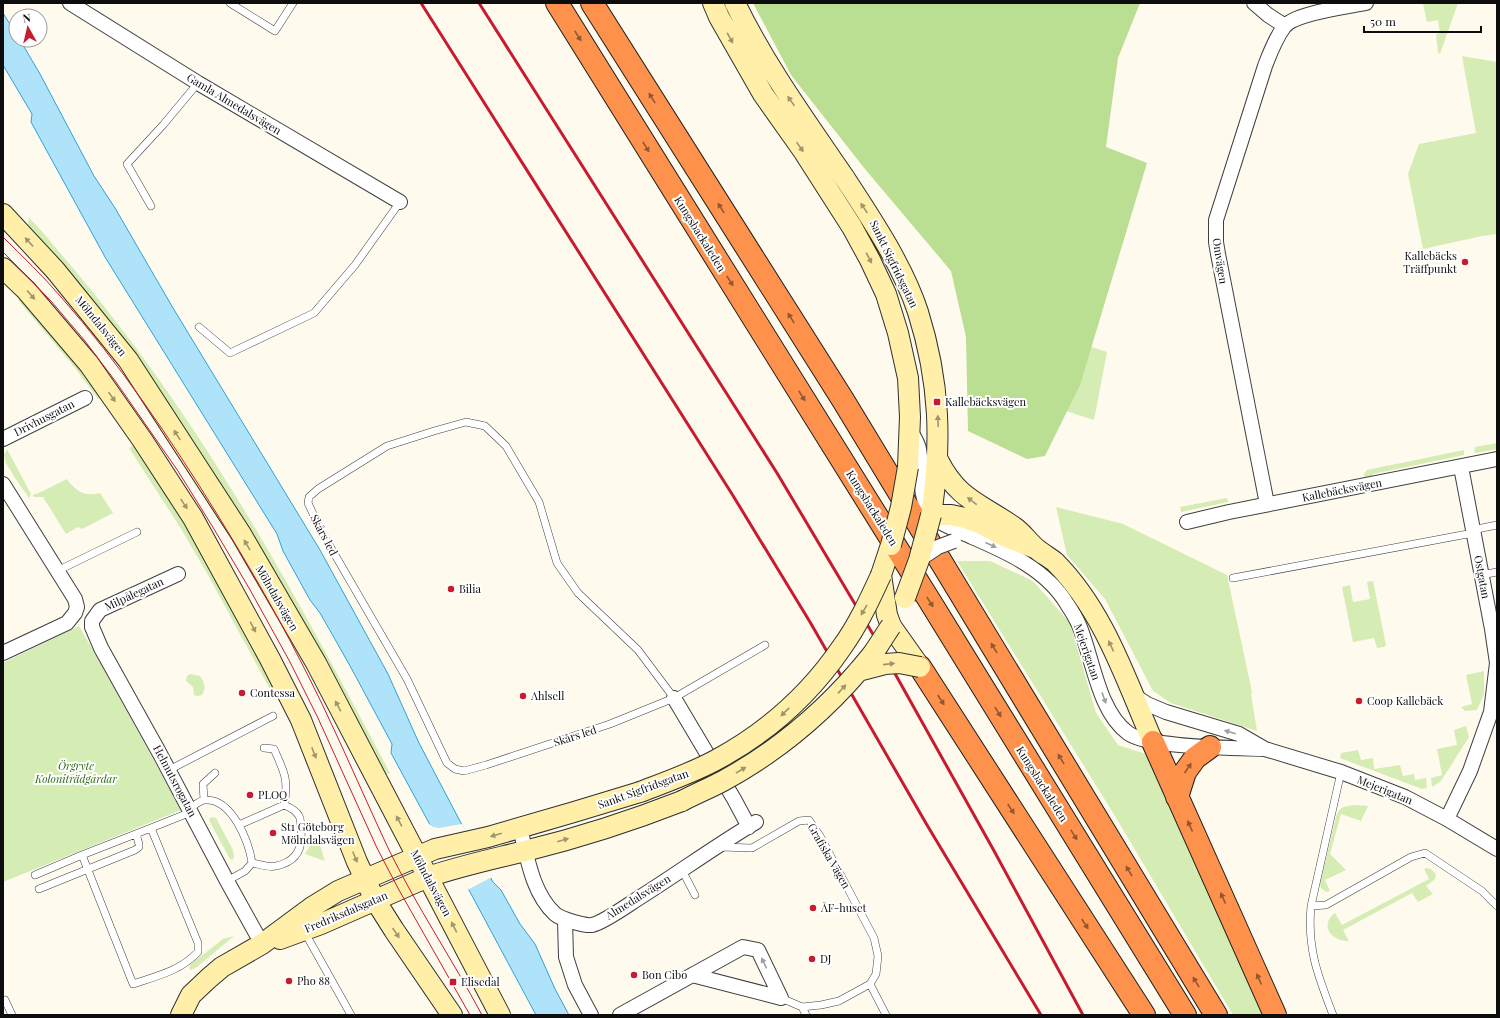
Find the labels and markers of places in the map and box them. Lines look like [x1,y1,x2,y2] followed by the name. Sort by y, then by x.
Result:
[1403,248,1457,276] place label: Kallebäcks Träffpunkt
[1460,257,1470,267] marker: Kallebäcks Träffpunkt
[945,394,1026,409] place label: Kallebäcksvägen
[932,397,942,407] marker: Kallebäcksvägen
[459,581,481,596] place label: Bilia
[446,584,456,594] marker: Bilia
[250,685,295,700] place label: Contessa
[237,688,247,698] marker: Contessa
[530,688,564,703] place label: Ahlsell
[518,691,528,701] marker: Ahlsell
[1367,693,1443,708] place label: Coop Kallebäck
[1354,696,1364,706] marker: Coop Kallebäck
[258,787,288,802] place label: PLOQ
[245,790,255,800] marker: PLOQ
[281,819,355,847] place label: St1 Göteborg Mölndalsvägen
[268,828,278,838] marker: St1 Göteborg Mölndalsvägen
[820,900,867,915] place label: ÅF-huset
[808,903,818,913] marker: ÅF-huset
[820,951,832,966] place label: DJ
[807,954,817,964] marker: DJ
[642,967,687,982] place label: Bon Cibo
[629,970,639,980] marker: Bon Cibo
[297,973,330,988] place label: Pho 88
[461,974,500,989] place label: Elisedal
[284,976,294,986] marker: Pho 88
[448,977,458,987] marker: Elisedal

